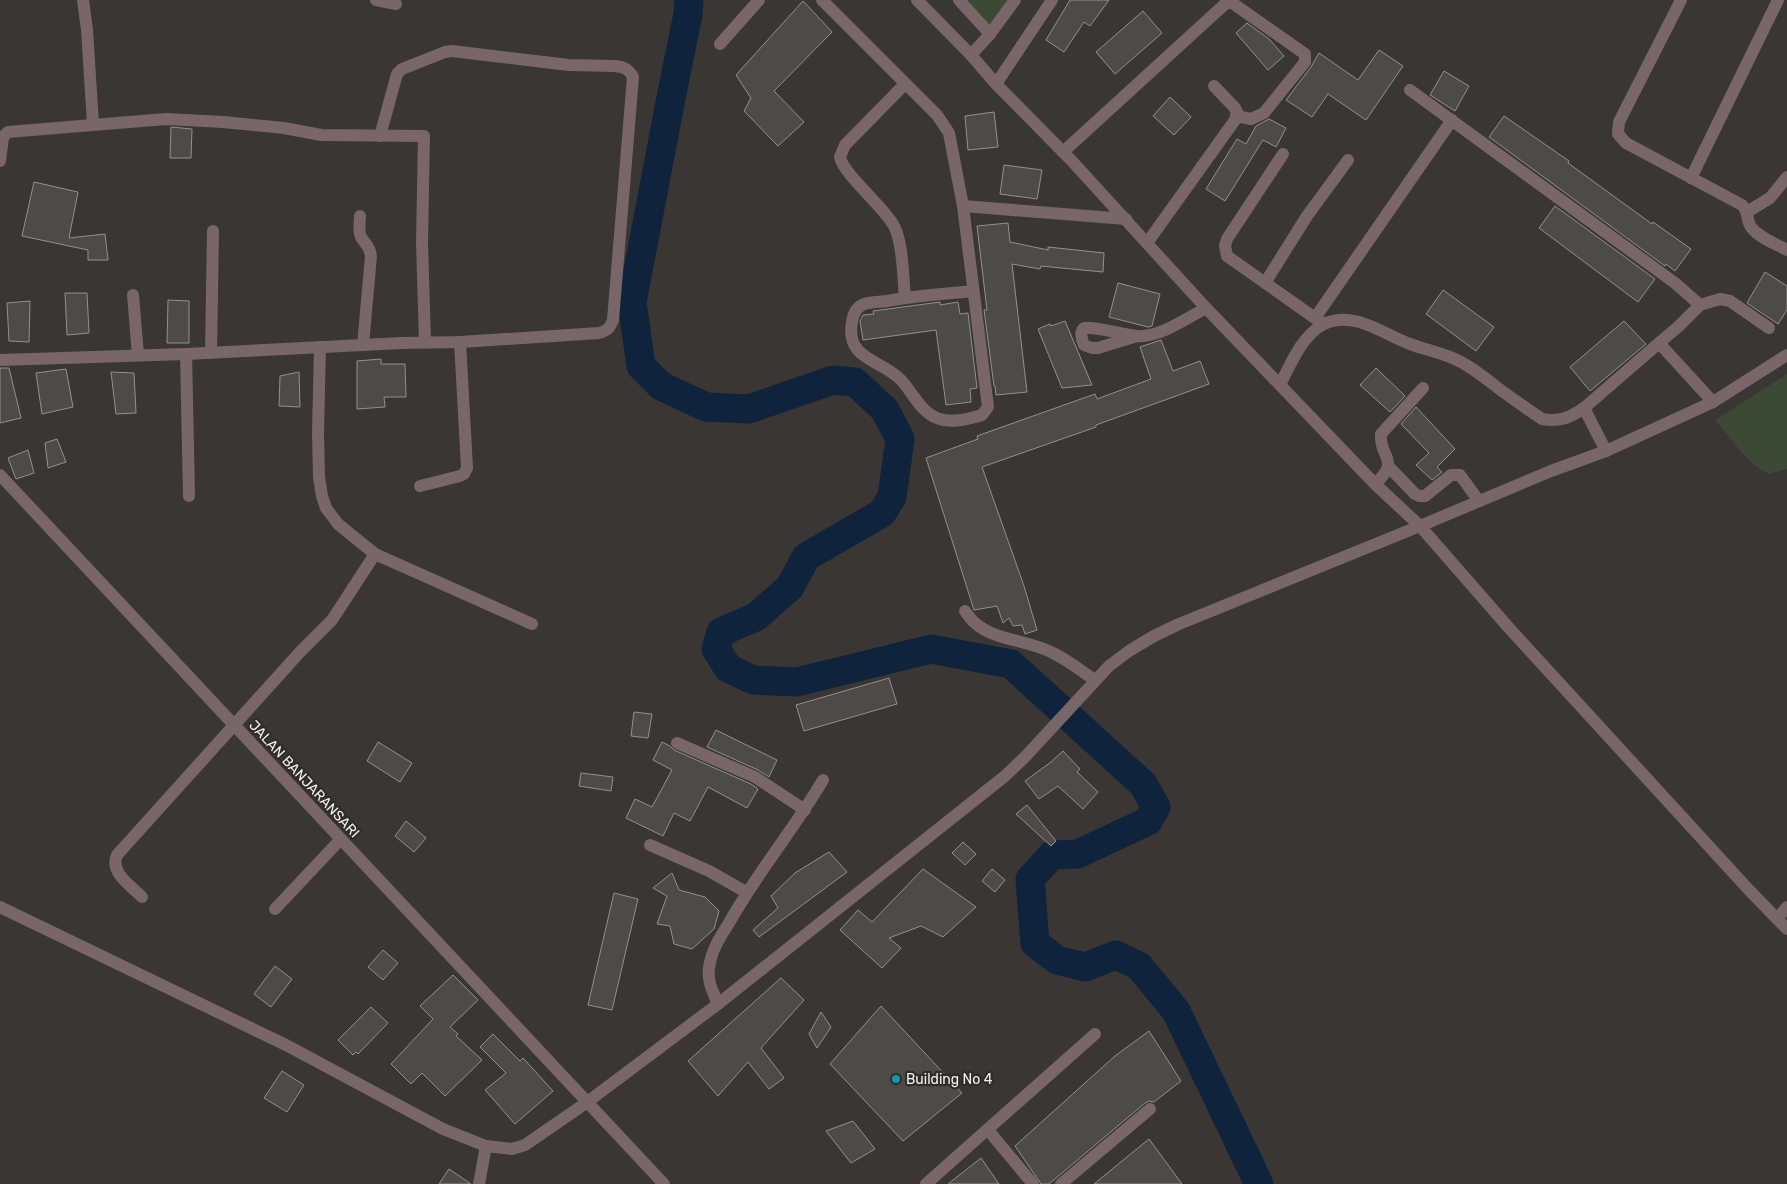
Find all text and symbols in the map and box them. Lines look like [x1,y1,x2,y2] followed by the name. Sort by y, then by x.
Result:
[245,717,363,841] street label: JALAN BANJARANSARI
[906,1071,993,1088] place label: Building No 4
[890,1073,902,1085] marker: Building No 4

